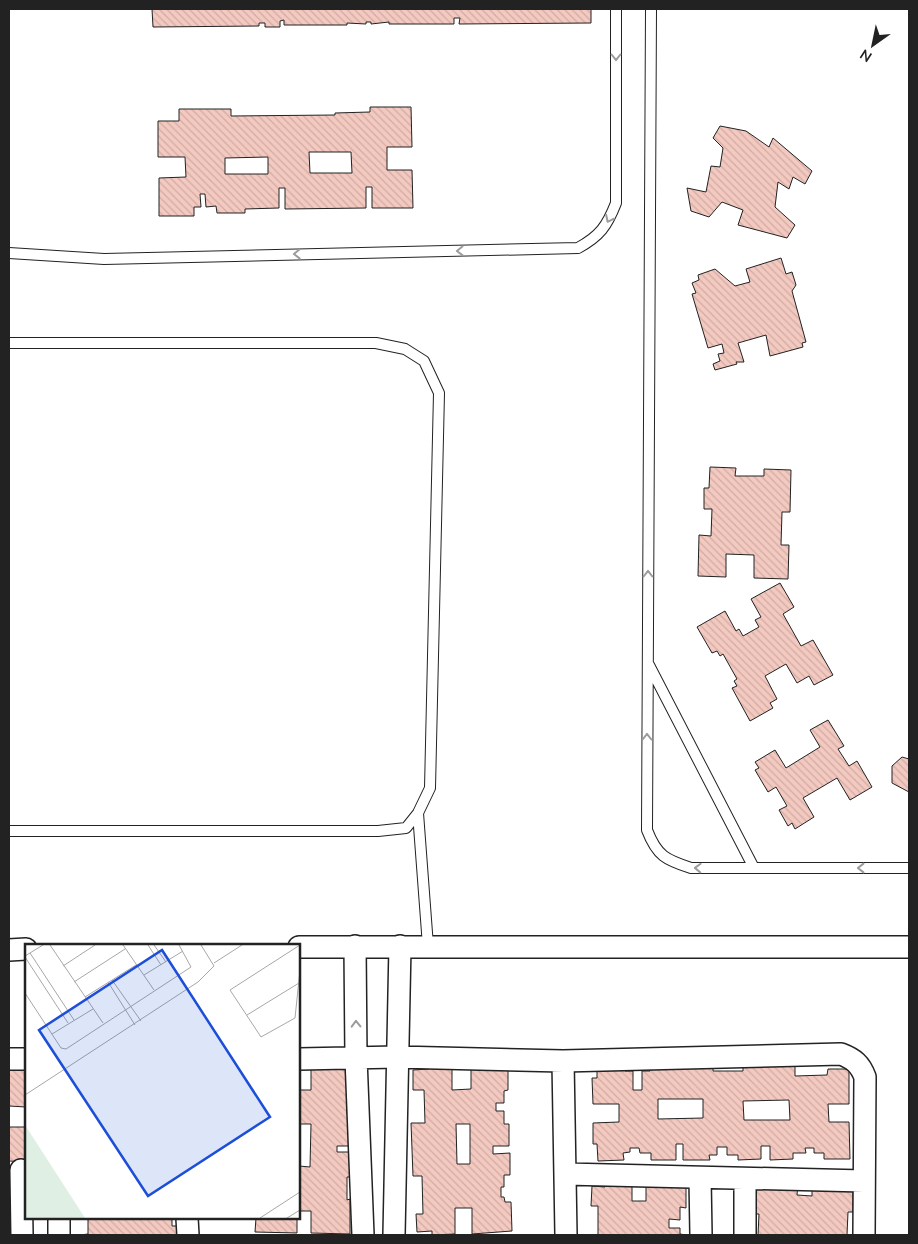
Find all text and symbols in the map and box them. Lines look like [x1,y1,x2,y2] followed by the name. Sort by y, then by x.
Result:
[848,20,898,70] north arrow
[857,45,875,66] text: N
[611,54,621,62] one-way arrow
[605,213,615,222] one-way arrow
[456,246,464,256] one-way arrow
[293,249,301,260] one-way arrow
[643,570,653,578] one-way arrow
[642,733,652,740] one-way arrow
[694,863,702,873] one-way arrow
[856,863,864,873] one-way arrow
[25,944,300,1219] inset map
[350,1020,361,1028] one-way arrow

